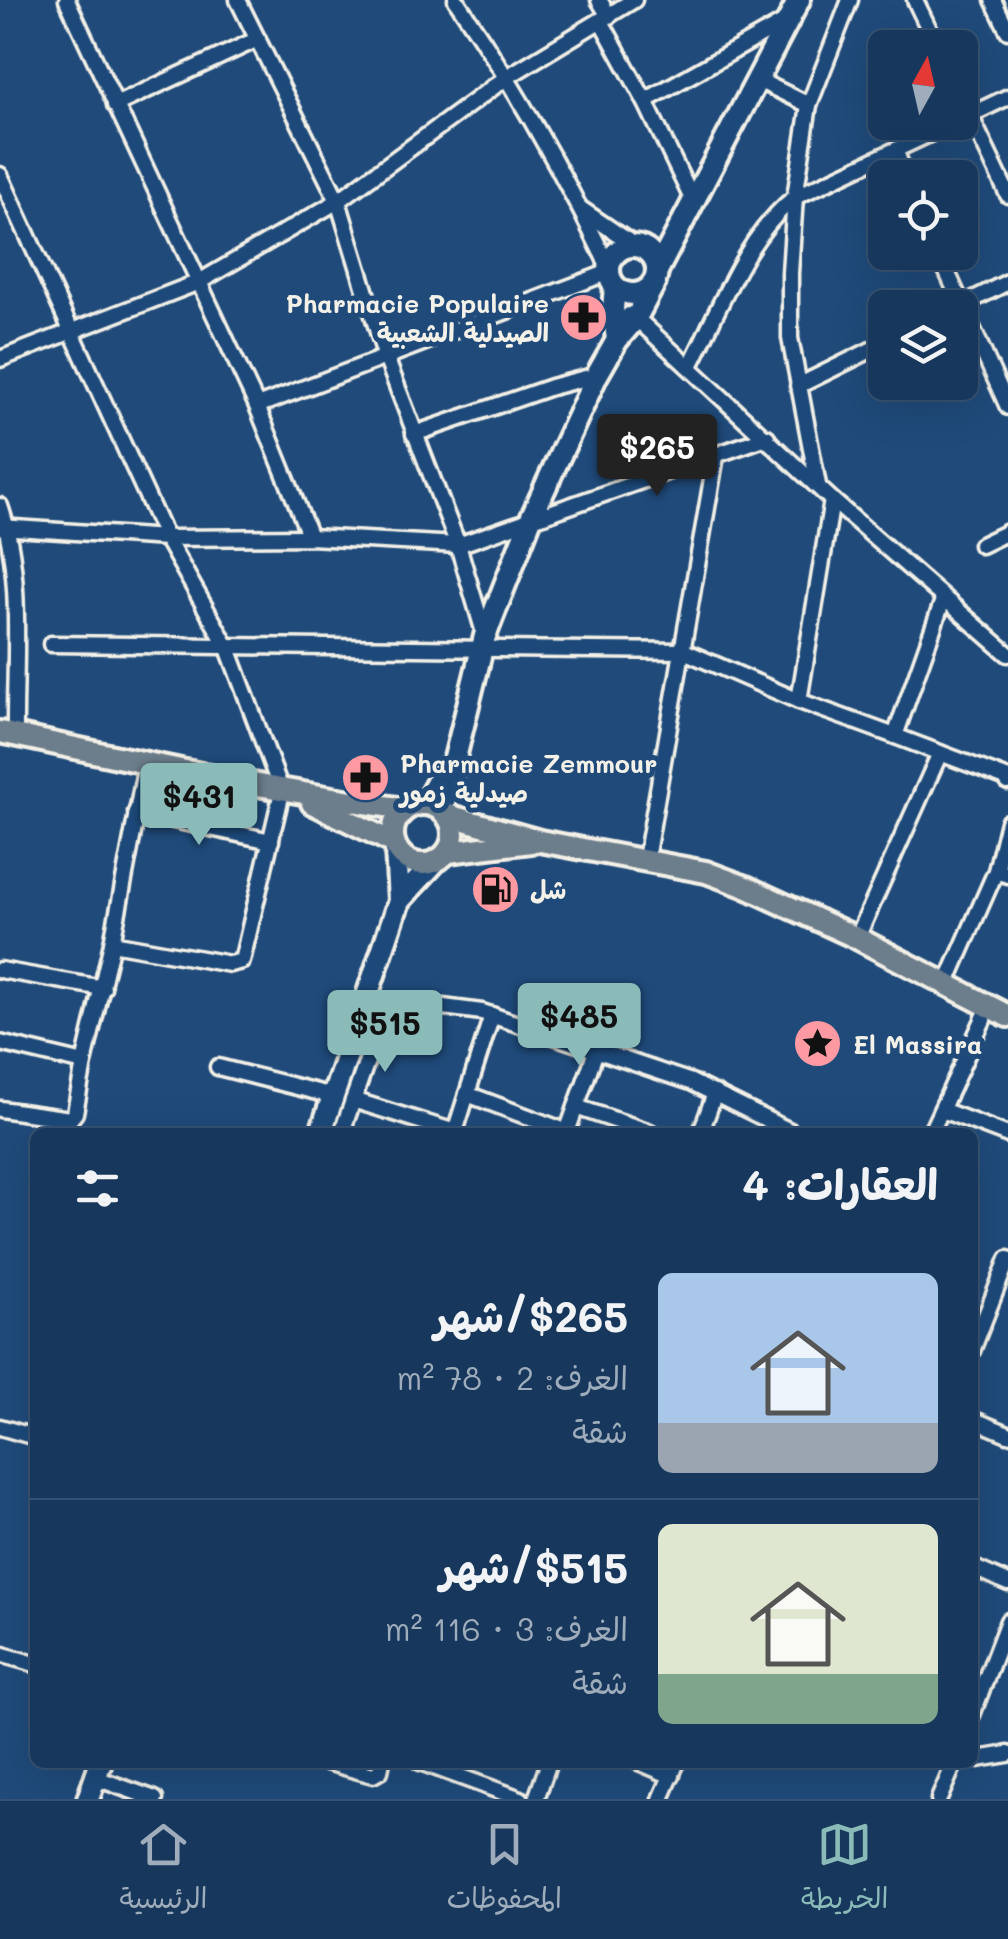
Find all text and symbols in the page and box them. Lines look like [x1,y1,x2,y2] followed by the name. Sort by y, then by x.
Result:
[868,30,978,140] north arrow
[868,30,978,400] map controls
[868,160,978,270] button: locate
[286,287,549,349] place label: Pharmacie Populaire الصيدلية الشعبية
[868,290,978,400] button: layers
[558,291,610,343] pharmacy icon: Pharmacie Populaire الصيدلية الشعبية
[598,414,716,499] pin: $265
[619,425,695,467] text: $265
[398,747,657,809] place label: Pharmacie Zemmour صيدلية زمور
[339,751,391,803] pharmacy icon: Pharmacie Zemmour صيدلية زمور
[140,763,258,848] pin: $431
[162,774,236,816] text: $431
[469,863,521,915] fuel station icon: شل
[530,873,566,905] place label: شل
[520,983,638,1068] pin: $485
[326,990,444,1075] pin: $515
[540,994,618,1036] text: $485
[349,1001,421,1043] text: $515
[792,1018,844,1070] place icon: El Massira
[853,1028,982,1060] place label: El Massira
[742,1156,938,1211] text: العقارات: 4
[70,1161,125,1216] icon: filters
[434,1288,628,1343] text: $265/شهر
[738,1313,858,1433] icon: home
[397,1356,628,1398] text: الغرف: 2 · 78 m²
[572,1409,628,1451] text: شقة
[440,1539,628,1594] text: $515/شهر
[738,1564,858,1684] icon: home
[385,1607,628,1649] text: الغرف: 3 · 116 m²
[572,1660,628,1702] text: شقة
[120,1817,208,1923] tab: الرئيسية
[447,1817,562,1923] tab: المحفوظات
[801,1817,888,1923] tab: الخريطة

